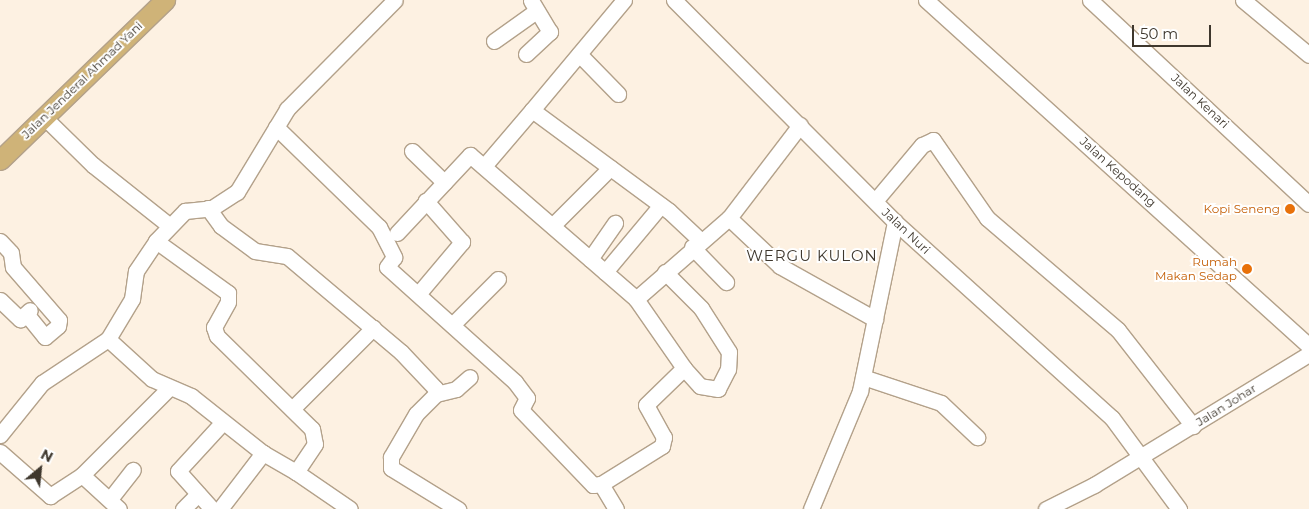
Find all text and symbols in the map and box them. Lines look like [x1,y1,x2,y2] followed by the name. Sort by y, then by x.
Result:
[1134,15,1213,47] scale bar
[19,18,145,142] street label: Jalan Jenderal Ahmad Yani
[1140,24,1178,43] text: 50 m
[1168,71,1232,131] street label: Jalan Kenari
[1077,134,1159,210] street label: Jalan Kepodang
[1203,202,1280,216] place label: Kopi Seneng
[1284,203,1296,215] marker: Kopi Seneng
[879,205,933,257] street label: Jalan Nuri
[745,247,879,265] district label: WERGU KULON
[1155,255,1237,283] place label: Rumah Makan Sedap
[1241,263,1253,275] marker: Rumah Makan Sedap
[1193,381,1259,429] street label: Jalan Johar
[15,444,65,494] north arrow
[38,445,56,466] text: N

